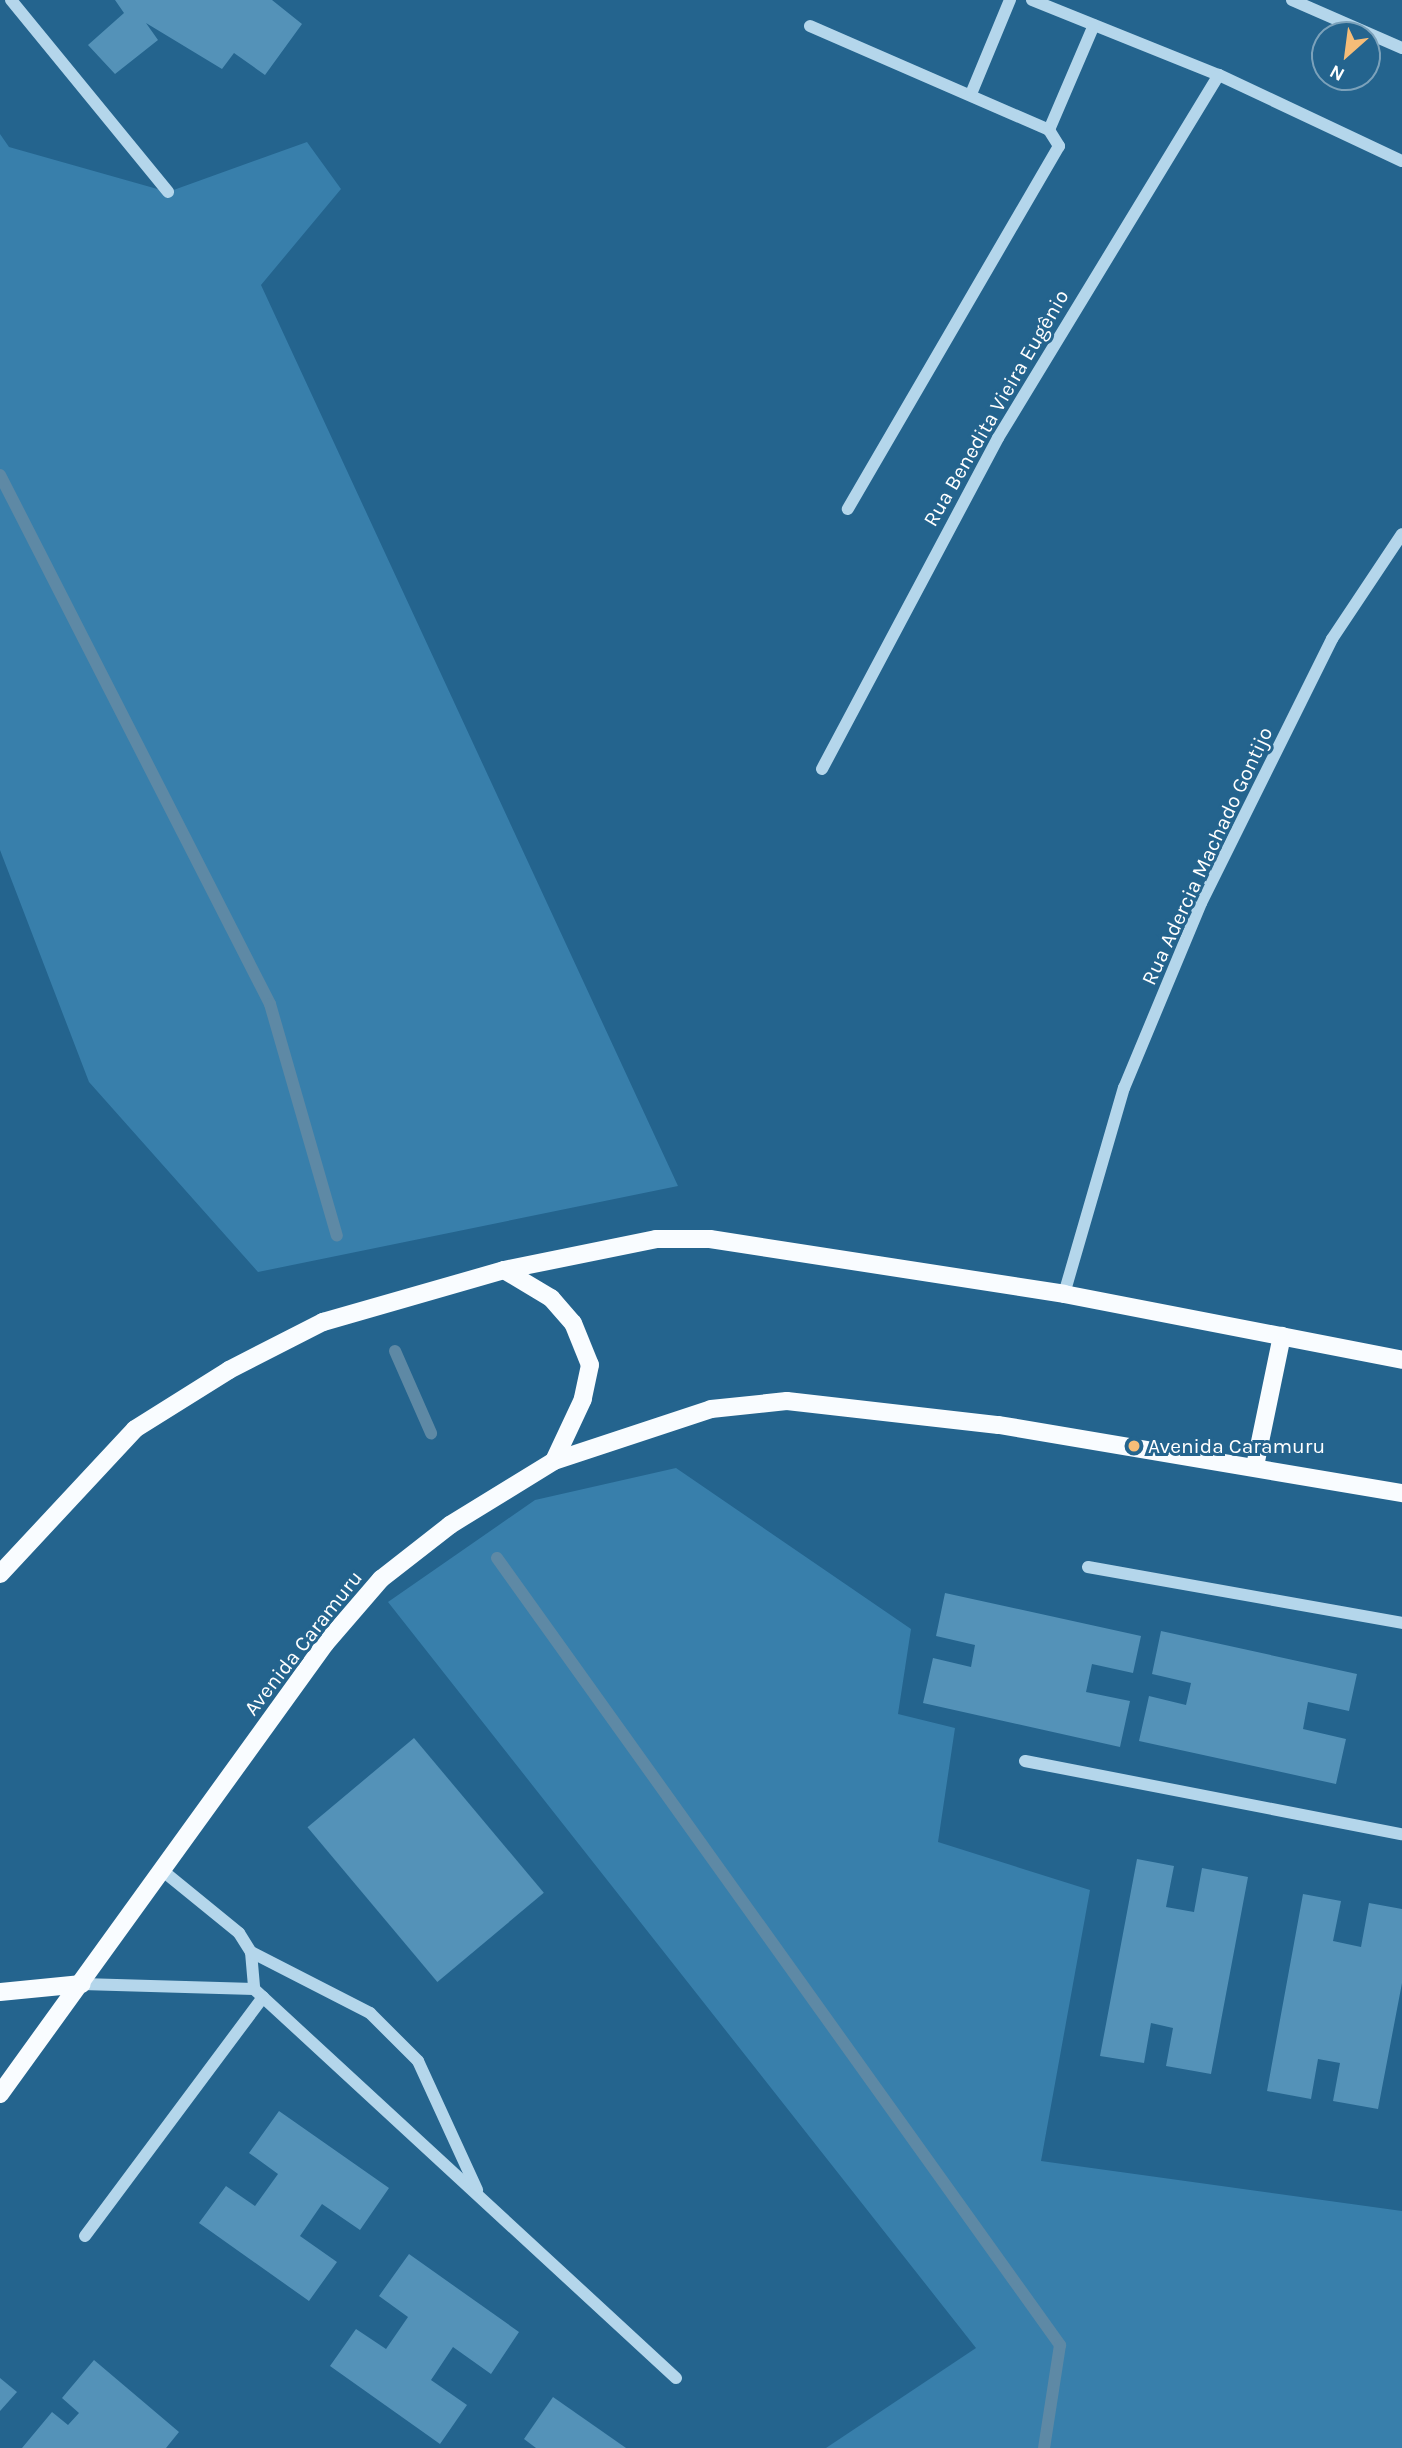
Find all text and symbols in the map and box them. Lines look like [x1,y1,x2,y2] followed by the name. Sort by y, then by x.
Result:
[1311,21,1381,91] north arrow
[1326,60,1348,86] text: N
[918,285,1074,531] street label: Rua Benedita Vieira Eugênio
[1136,723,1278,989] street label: Rua Adercia Machado Gontijo
[1148,1433,1325,1459] place label: Avenida Caramuru
[1126,1438,1142,1454] marker: Avenida Caramuru
[239,1565,367,1721] street label: Avenida Caramuru

